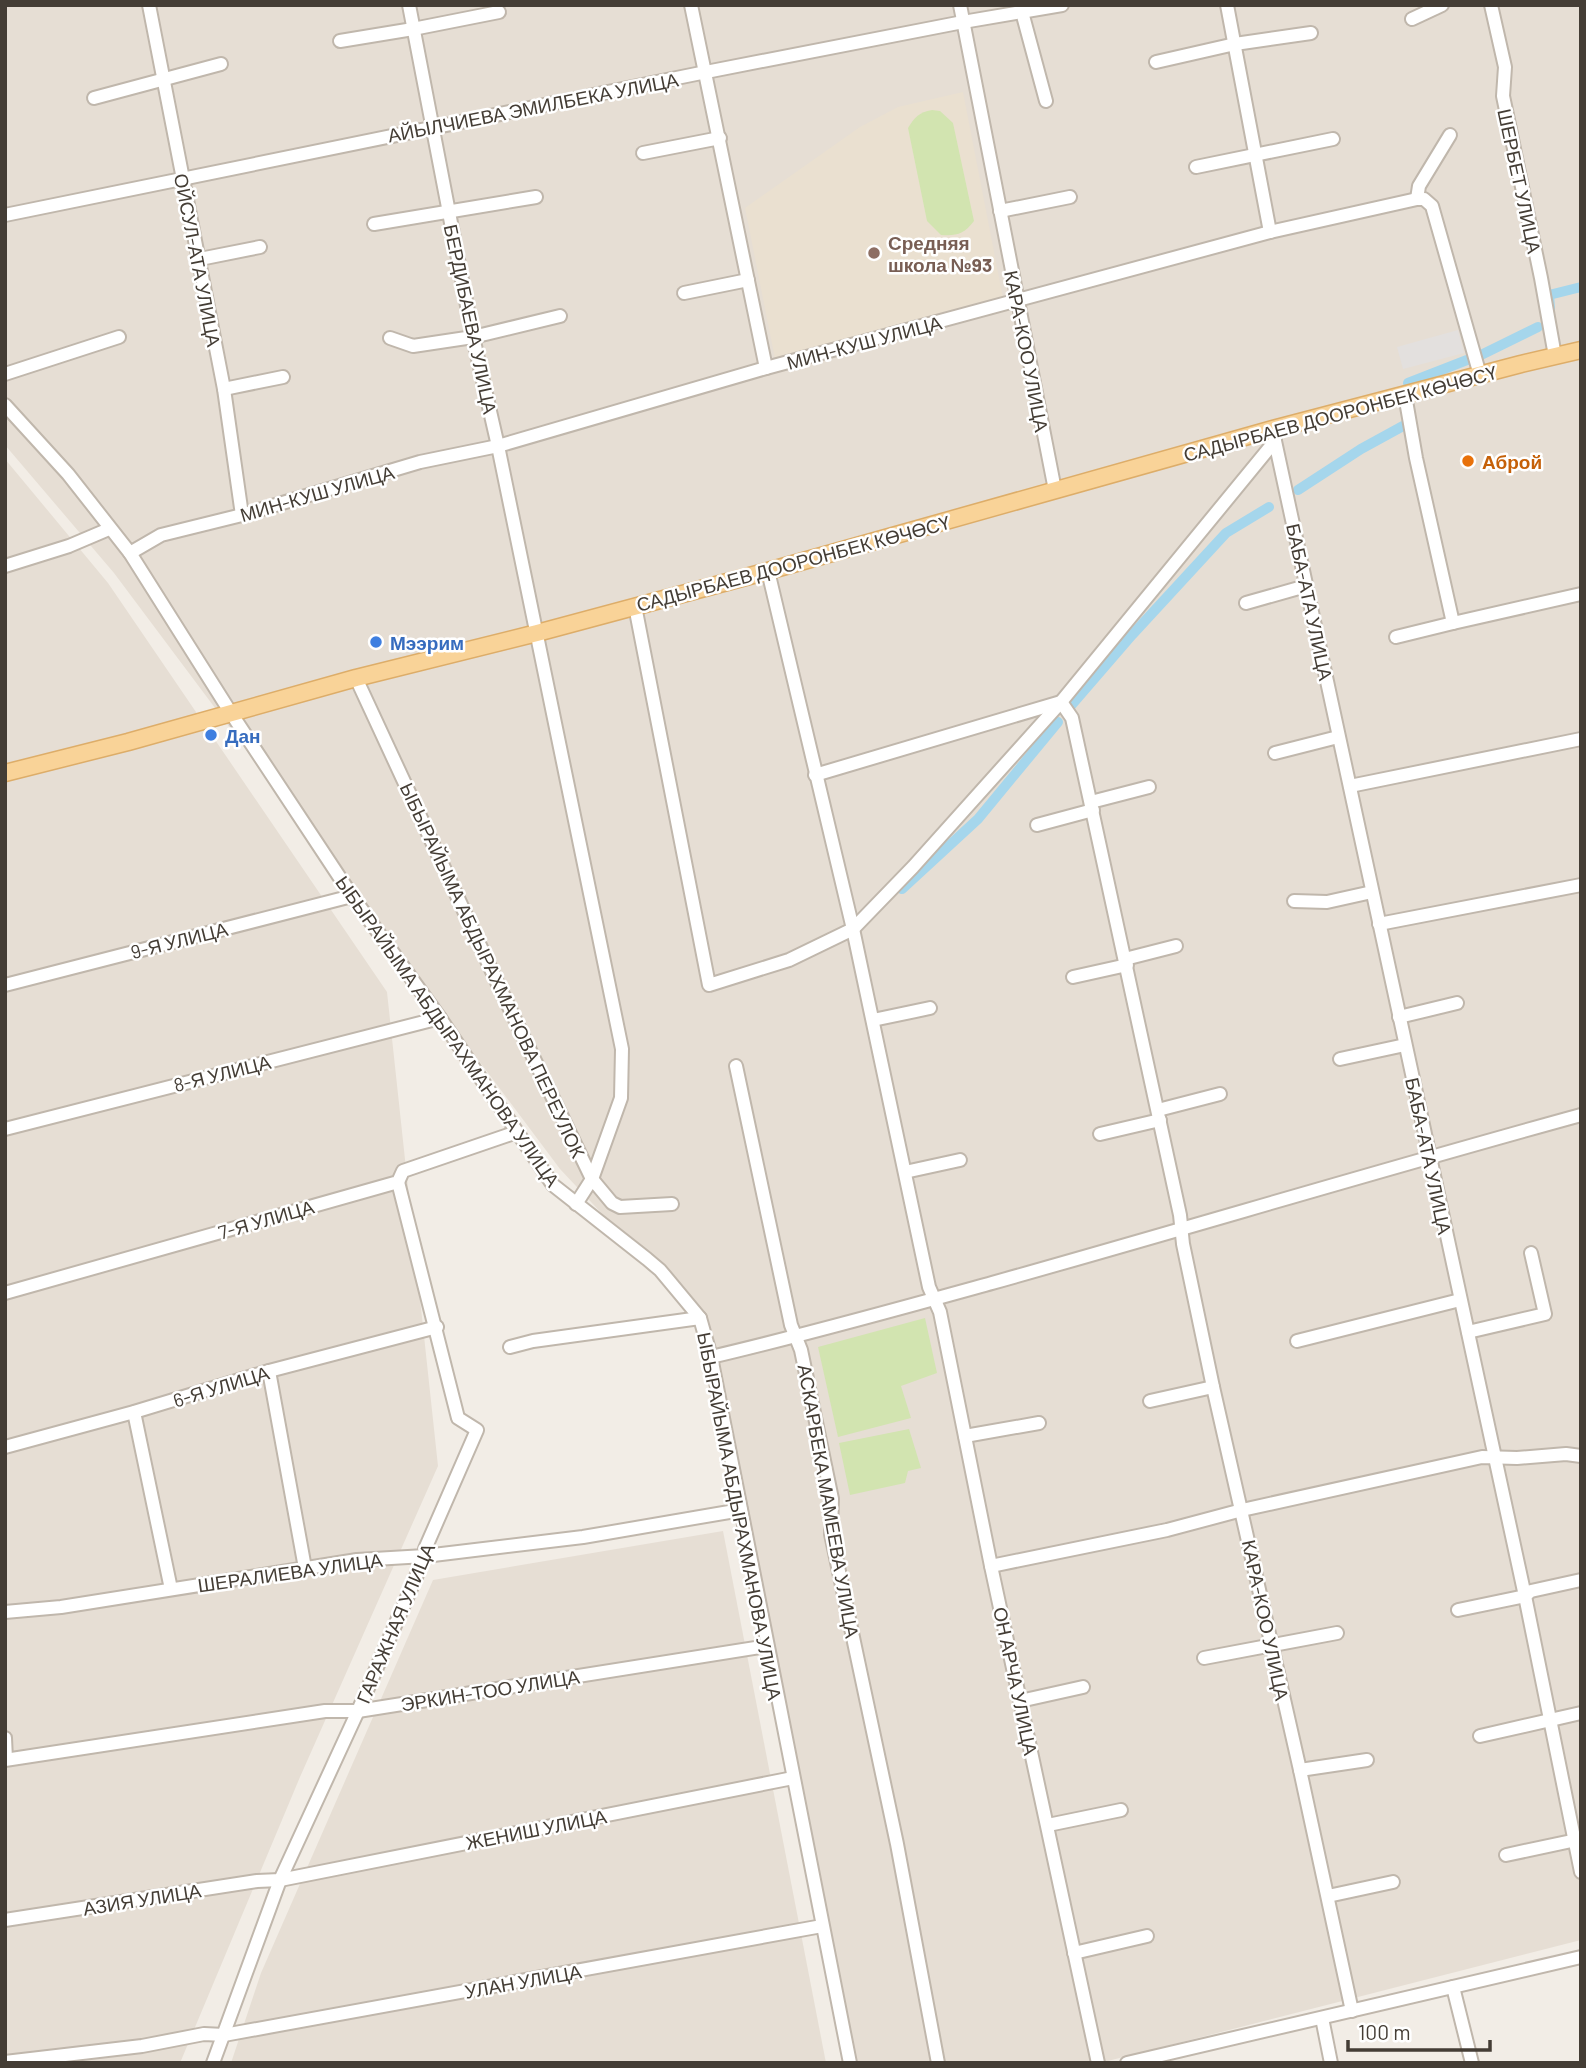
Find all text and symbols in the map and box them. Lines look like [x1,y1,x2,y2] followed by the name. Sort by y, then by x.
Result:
[386,67,681,147] street label: АЙЫЛЧИЕВА ЭМИЛБЕКА УЛИЦА
[1493,106,1547,256] street label: ШЕРБЕТ УЛИЦА
[170,171,226,349] street label: ОЙСУЛ-АТА УЛИЦА
[440,222,502,416] street label: БЕРДИБАЕВА УЛИЦА
[888,231,992,276] place label: Средняя школа №93
[866,245,882,261] marker: Средняя школа №93
[1000,268,1054,434] street label: КАРА-КОО УЛИЦА
[784,310,944,374] street label: МИН-КУШ УЛИЦА
[1181,360,1500,466] street label: САДЫРБАЕВ ДООРОНБЕК КӨЧӨСҮ
[1482,450,1542,473] place label: Аброй
[1460,453,1476,469] marker: Аброй
[237,460,397,526] street label: МИН-КУШ УЛИЦА
[634,510,953,616] street label: САДЫРБАЕВ ДООРОНБЕК КӨЧӨСҮ
[1282,521,1338,683] street label: БАБА-АТА УЛИЦА
[390,631,464,654] place label: Мээрим
[368,634,384,650] marker: Мээрим
[225,724,261,747] place label: Дан
[203,727,219,743] marker: Дан
[396,779,590,1161] street label: ЫБЫРАЙЫМА АБДЫРАХМАНОВА ПЕРЕУЛОК
[331,871,565,1191] street label: ЫБЫРАЙЫМА АБДЫРАХМАНОВА УЛИЦА
[128,917,230,963] street label: 9-Я УЛИЦА
[171,1050,273,1096] street label: 8-Я УЛИЦА
[1401,1075,1457,1237] street label: БАБА-АТА УЛИЦА
[216,1194,317,1244] street label: 7-Я УЛИЦА
[693,1330,787,1702] street label: ЫБЫРАЙЫМА АБДЫРАХМАНОВА УЛИЦА
[170,1360,272,1411] street label: 6-Я УЛИЦА
[794,1362,864,1640] street label: АСКАРБЕКА МАМЕЕВА УЛИЦА
[1238,1537,1294,1703] street label: КАРА-КОО УЛИЦА
[351,1539,439,1706] street label: ГАРАЖНАЯ УЛИЦА
[196,1548,384,1596] street label: ШЕРАЛИЕВА УЛИЦА
[989,1605,1043,1758] street label: ОН АРЧА УЛИЦА
[399,1664,581,1715] street label: ЭРКИН-ТОО УЛИЦА
[464,1804,609,1854] street label: ЖЕНИШ УЛИЦА
[81,1878,203,1920] street label: АЗИЯ УЛИЦА
[463,1959,584,2003] street label: УЛАН УЛИЦА
[1348,2008,1490,2052] scale bar
[1358,2019,1411,2044] text: 100 m

